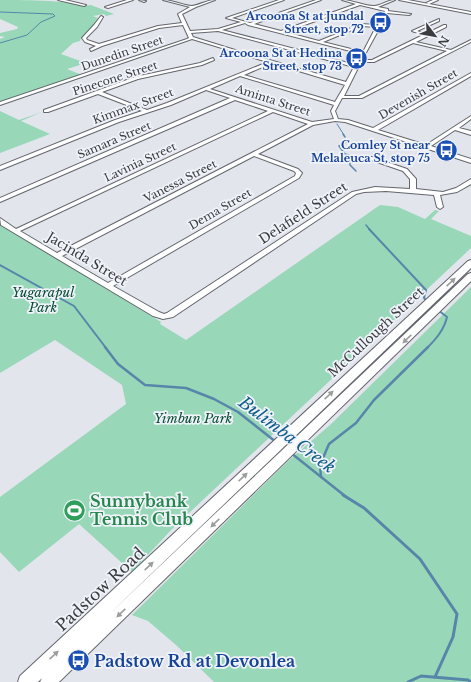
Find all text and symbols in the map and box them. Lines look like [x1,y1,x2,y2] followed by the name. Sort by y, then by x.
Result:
[245,9,364,36] place label: Arcoona St at Jundal Street, stop 72
[367,9,393,35] bus stop icon: Arcoona St at Jundal Street, stop 72
[415,16,455,56] north arrow
[79,32,166,74] street label: Dunedin Street
[434,33,452,50] text: N
[218,46,343,73] place label: Arcoona St at Hedina Street, stop 73
[344,46,370,72] bus stop icon: Arcoona St at Hedina Street, stop 73
[71,57,160,98] street label: Pinecone Street
[376,65,461,122] street label: Devenish Street
[233,81,313,119] street label: Aminta Street
[91,85,176,127] street label: Kimmax Street
[75,118,154,162] street label: Samara Street
[311,138,431,165] place label: Comley St near Melaleuca St, stop 75
[433,138,459,164] bus stop icon: Comley St near Melaleuca St, stop 75
[102,139,179,185] street label: Lavinia Street
[140,156,219,206] street label: Vanessa Street
[256,178,351,248] street label: Delafield Street
[186,185,255,233] street label: Dema Street
[42,227,130,290] street label: Jacinda Street
[446,277,456,286] one-way arrow
[324,283,428,381] street label: McCullough Street
[12,284,75,316] park label: Yugarapul Park
[402,334,412,343] one-way arrow
[234,391,339,478] water label: Bulimba Creek
[325,391,334,400] one-way arrow
[154,410,233,427] park label: Yimbun Park
[238,472,248,482] one-way arrow
[90,491,193,529] place label: Sunnybank Tennis Club
[62,497,88,523] sports icon: Sunnybank Tennis Club
[210,518,220,528] one-way arrow
[51,543,149,635] street label: Padstow Road
[144,562,154,571] one-way arrow
[116,608,126,618] one-way arrow
[65,648,91,674] bus stop icon: Padstow Rd at Devonlea
[49,651,59,660] one-way arrow
[94,651,295,671] place label: Padstow Rd at Devonlea

